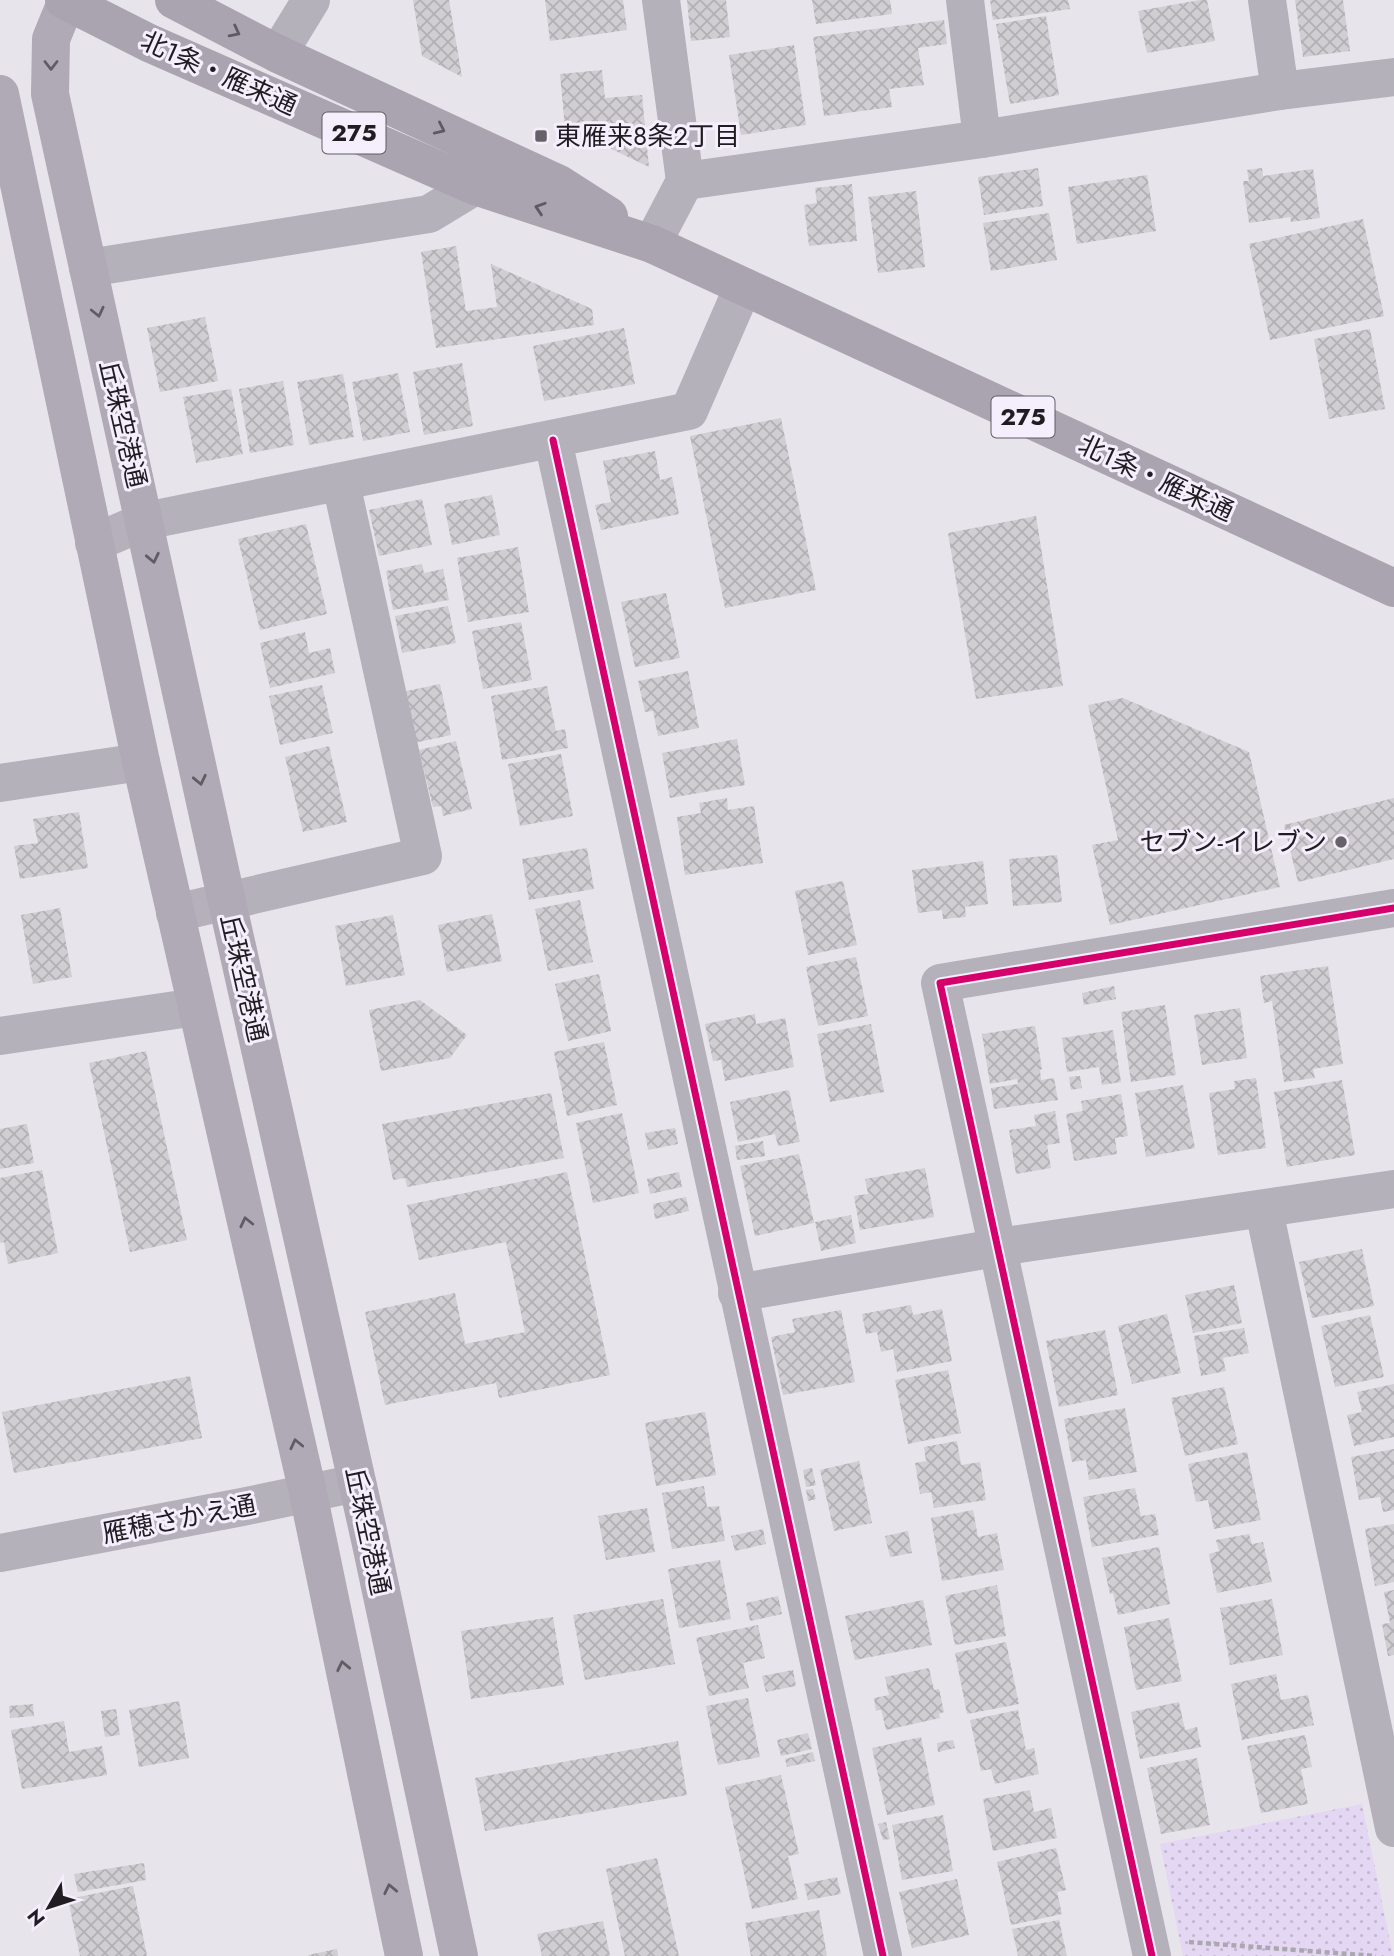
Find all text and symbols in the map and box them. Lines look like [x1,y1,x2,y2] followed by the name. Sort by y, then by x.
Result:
[135,22,303,124] street label: 北1条・雁来通
[228,23,240,37] one-way arrow
[43,60,58,71] one-way arrow
[322,113,386,154] road number: 275
[555,117,740,155] place label: 東雁来8条2丁目
[433,121,446,135] one-way arrow
[533,128,549,144] marker: 東雁来8条2丁目
[535,201,547,216] one-way arrow
[90,306,104,318] one-way arrow
[90,356,156,492] street label: 丘珠空港通
[992,396,1054,438] road number: 275
[1072,425,1240,531] street label: 北1条・雁来通
[144,552,159,564] one-way arrow
[192,774,207,786] one-way arrow
[1140,823,1327,861] place label: セブン-イレブン
[1333,834,1349,850] marker: セブン-イレブン
[211,910,277,1046] street label: 丘珠空港通
[239,1216,254,1228] one-way arrow
[290,1438,304,1450] one-way arrow
[336,1463,400,1599] street label: 丘珠空港通
[99,1485,259,1553] street label: 雁穂さかえ通
[337,1660,352,1672] one-way arrow
[14,1872,84,1942] north arrow
[383,1883,398,1895] one-way arrow
[21,1903,51,1932] text: N

